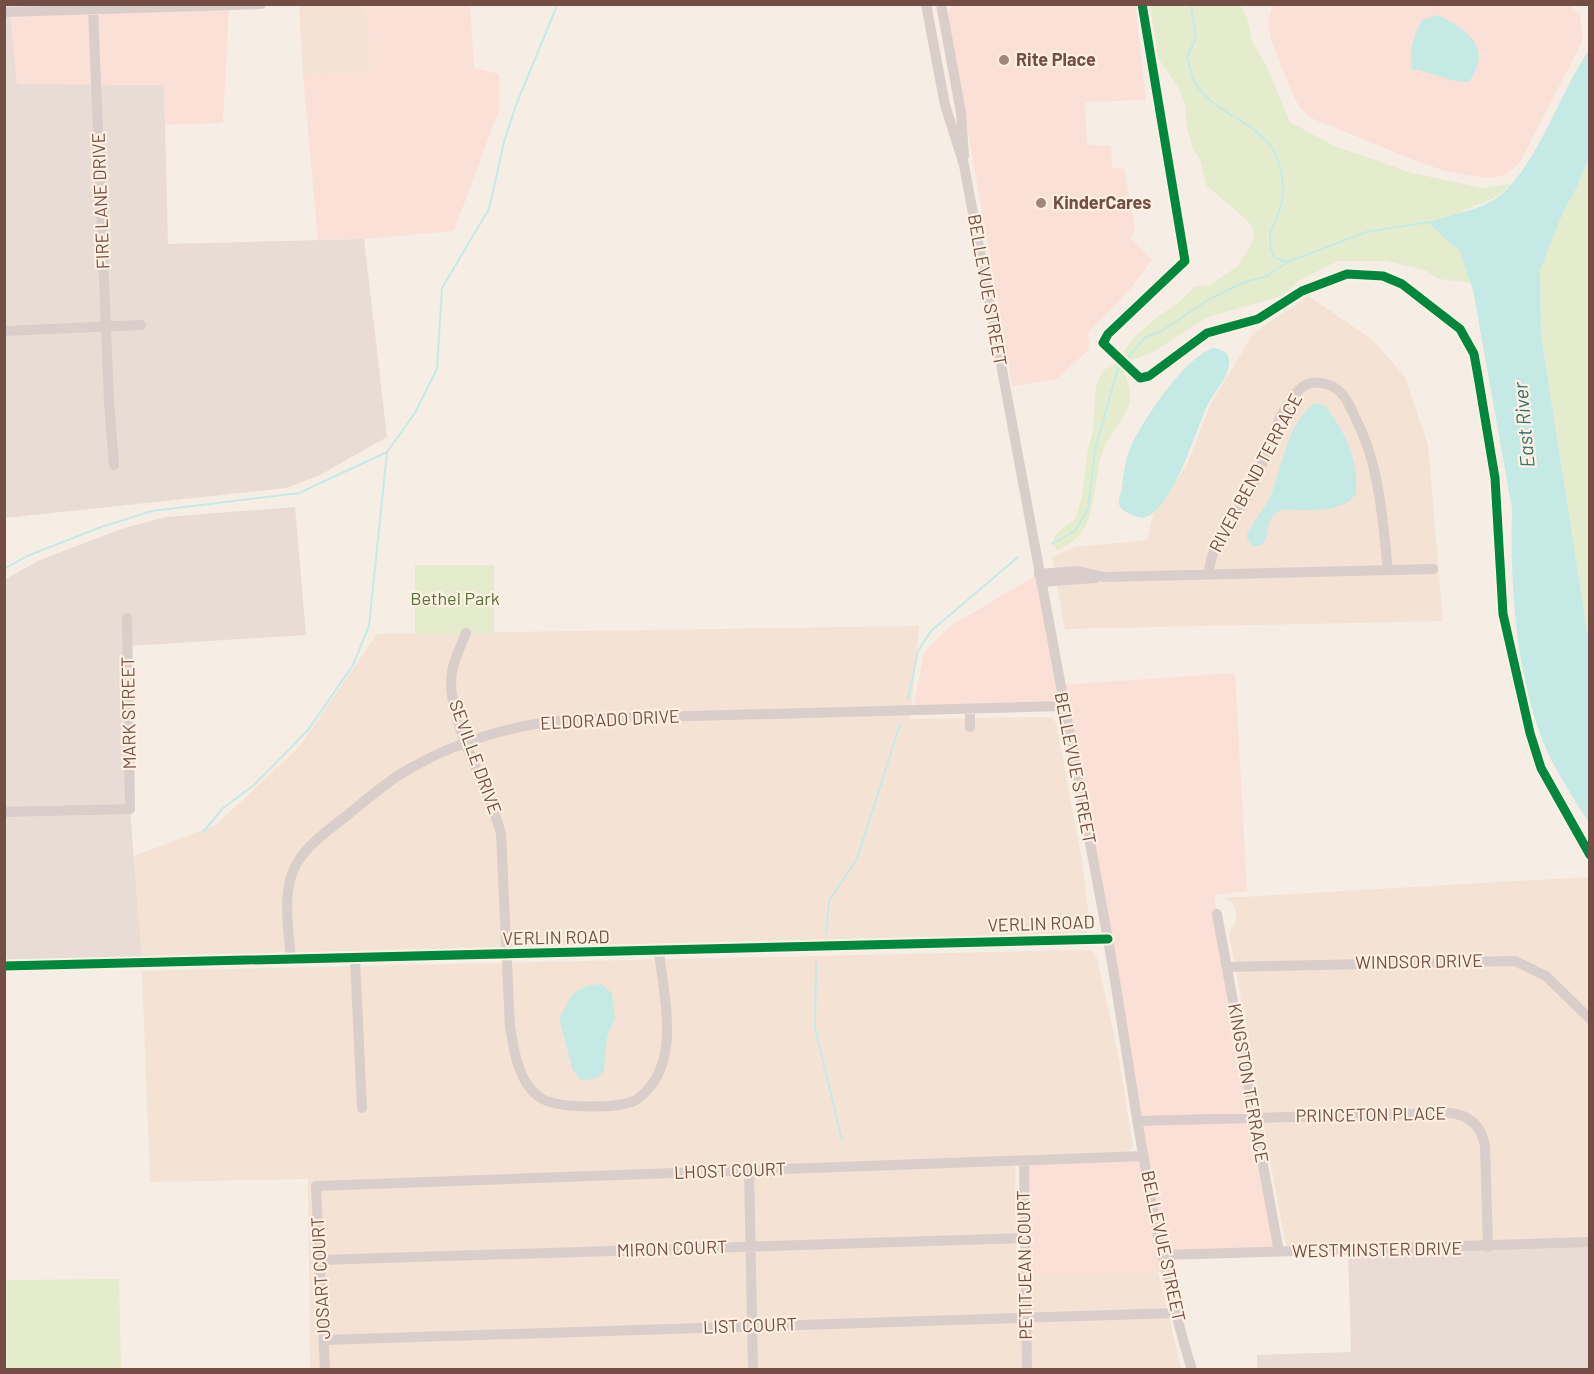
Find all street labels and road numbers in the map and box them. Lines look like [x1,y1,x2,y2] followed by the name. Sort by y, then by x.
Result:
[87,132,113,270] street label: FIRE LANE DRIVE
[964,212,1012,368] street label: BELLEVUE STREET
[1204,389,1306,556] street label: RIVER BEND TERRACE
[116,656,140,770] street label: MARK STREET
[1050,690,1101,845] street label: BELLEVUE STREET
[445,697,507,817] street label: SEVILLE DRIVE
[539,704,680,734] street label: ELDORADO DRIVE
[987,910,1095,936] street label: VERLIN ROAD
[502,925,610,949] street label: VERLIN ROAD
[1355,949,1483,973] street label: WINDSOR DRIVE
[1224,1001,1274,1164] street label: KINGSTON TERRACE
[1295,1102,1447,1126] street label: PRINCETON PLACE
[674,1157,786,1183] street label: LHOST COURT
[1137,1168,1191,1323] street label: BELLEVUE STREET
[1012,1190,1036,1340] street label: PETITJEAN COURT
[306,1216,334,1340] street label: JOSART COURT
[616,1235,728,1261] street label: MIRON COURT
[1292,1237,1462,1261] street label: WESTMINSTER DRIVE
[703,1312,797,1338] street label: LIST COURT

